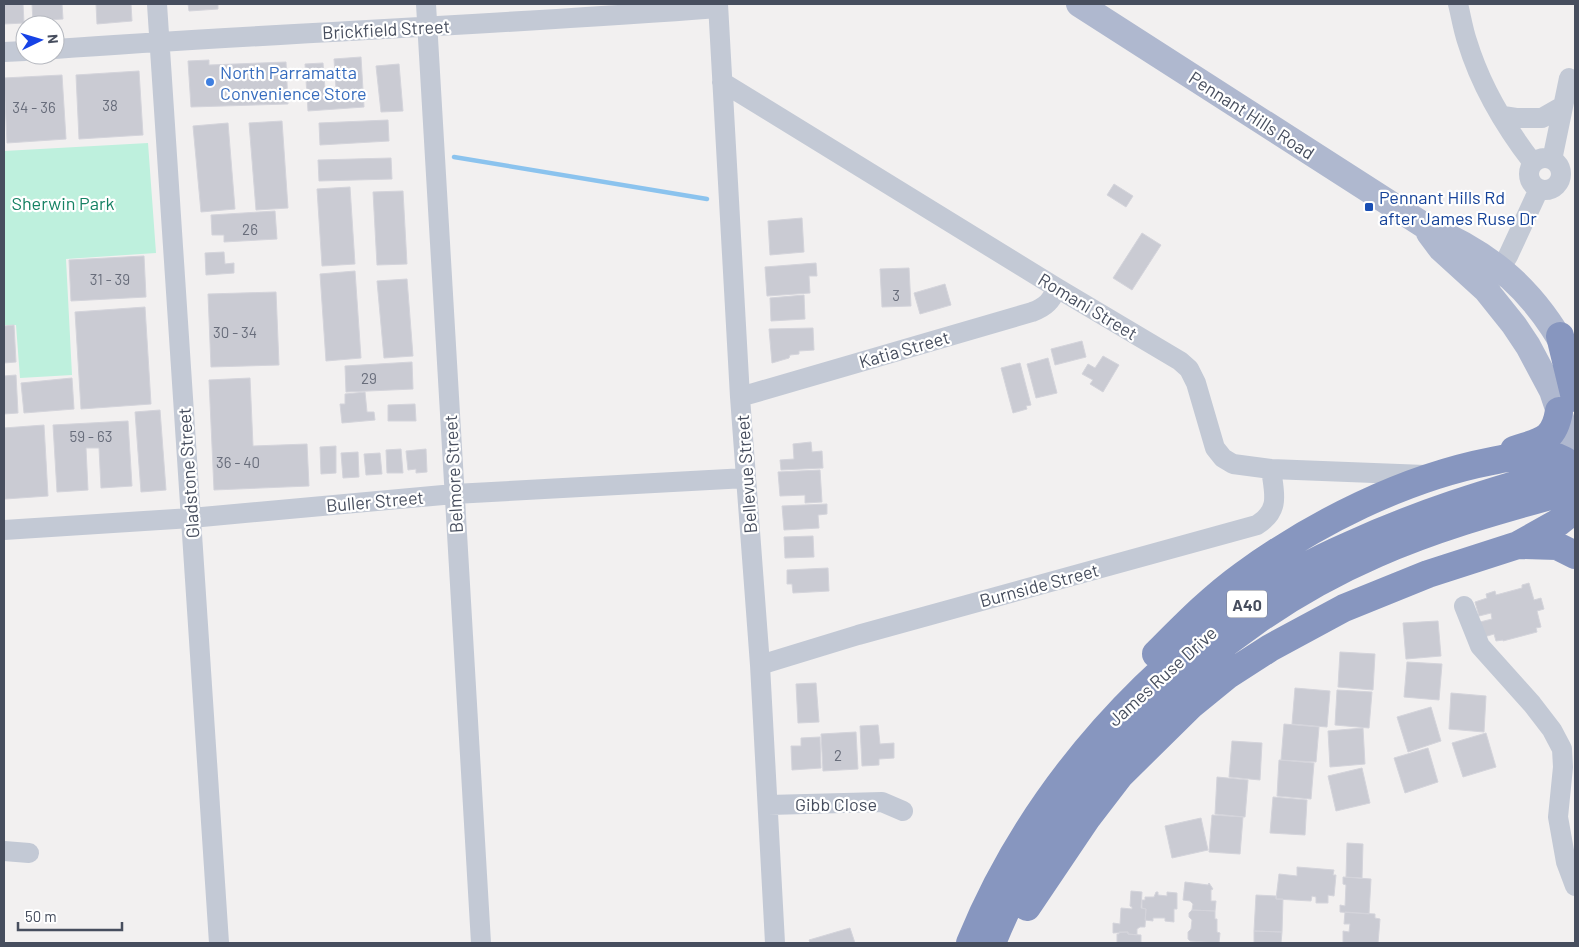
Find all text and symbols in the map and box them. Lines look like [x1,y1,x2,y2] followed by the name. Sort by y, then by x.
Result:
[15,15,65,65] north arrow
[321,15,451,43] street label: Brickfield Street
[45,33,62,44] text: N
[220,61,367,104] place label: North Parramatta Convenience Store
[1185,66,1319,164] street label: Pennant Hills Road
[204,76,216,88] marker: North Parramatta Convenience Store
[102,96,118,114] house number: 38
[12,98,56,116] house number: 34 - 36
[1379,186,1537,229] place label: Pennant Hills Rd after James Ruse Dr
[12,192,114,214] park label: Sherwin Park
[1363,201,1375,213] marker: Pennant Hills Rd after James Ruse Dr
[242,220,258,238] house number: 26
[1034,268,1142,344] street label: Romani Street
[90,270,130,288] house number: 31 - 39
[892,286,900,304] house number: 3
[213,323,257,341] house number: 30 - 34
[856,326,952,372] street label: Katia Street
[361,369,377,387] house number: 29
[172,407,204,539] street label: Gladstone Street
[439,414,467,534] street label: Belmore Street
[731,414,761,534] street label: Bellevue Street
[70,427,112,445] house number: 59 - 63
[216,453,260,471] house number: 36 - 40
[325,486,425,516] street label: Buller Street
[977,559,1101,611] street label: Burnside Street
[1227,590,1267,618] road number: A40
[1103,621,1221,731] street label: James Ruse Drive
[834,746,842,764] house number: 2
[795,793,877,815] street label: Gibb Close
[18,900,121,932] scale bar
[25,907,57,925] text: 50 m

